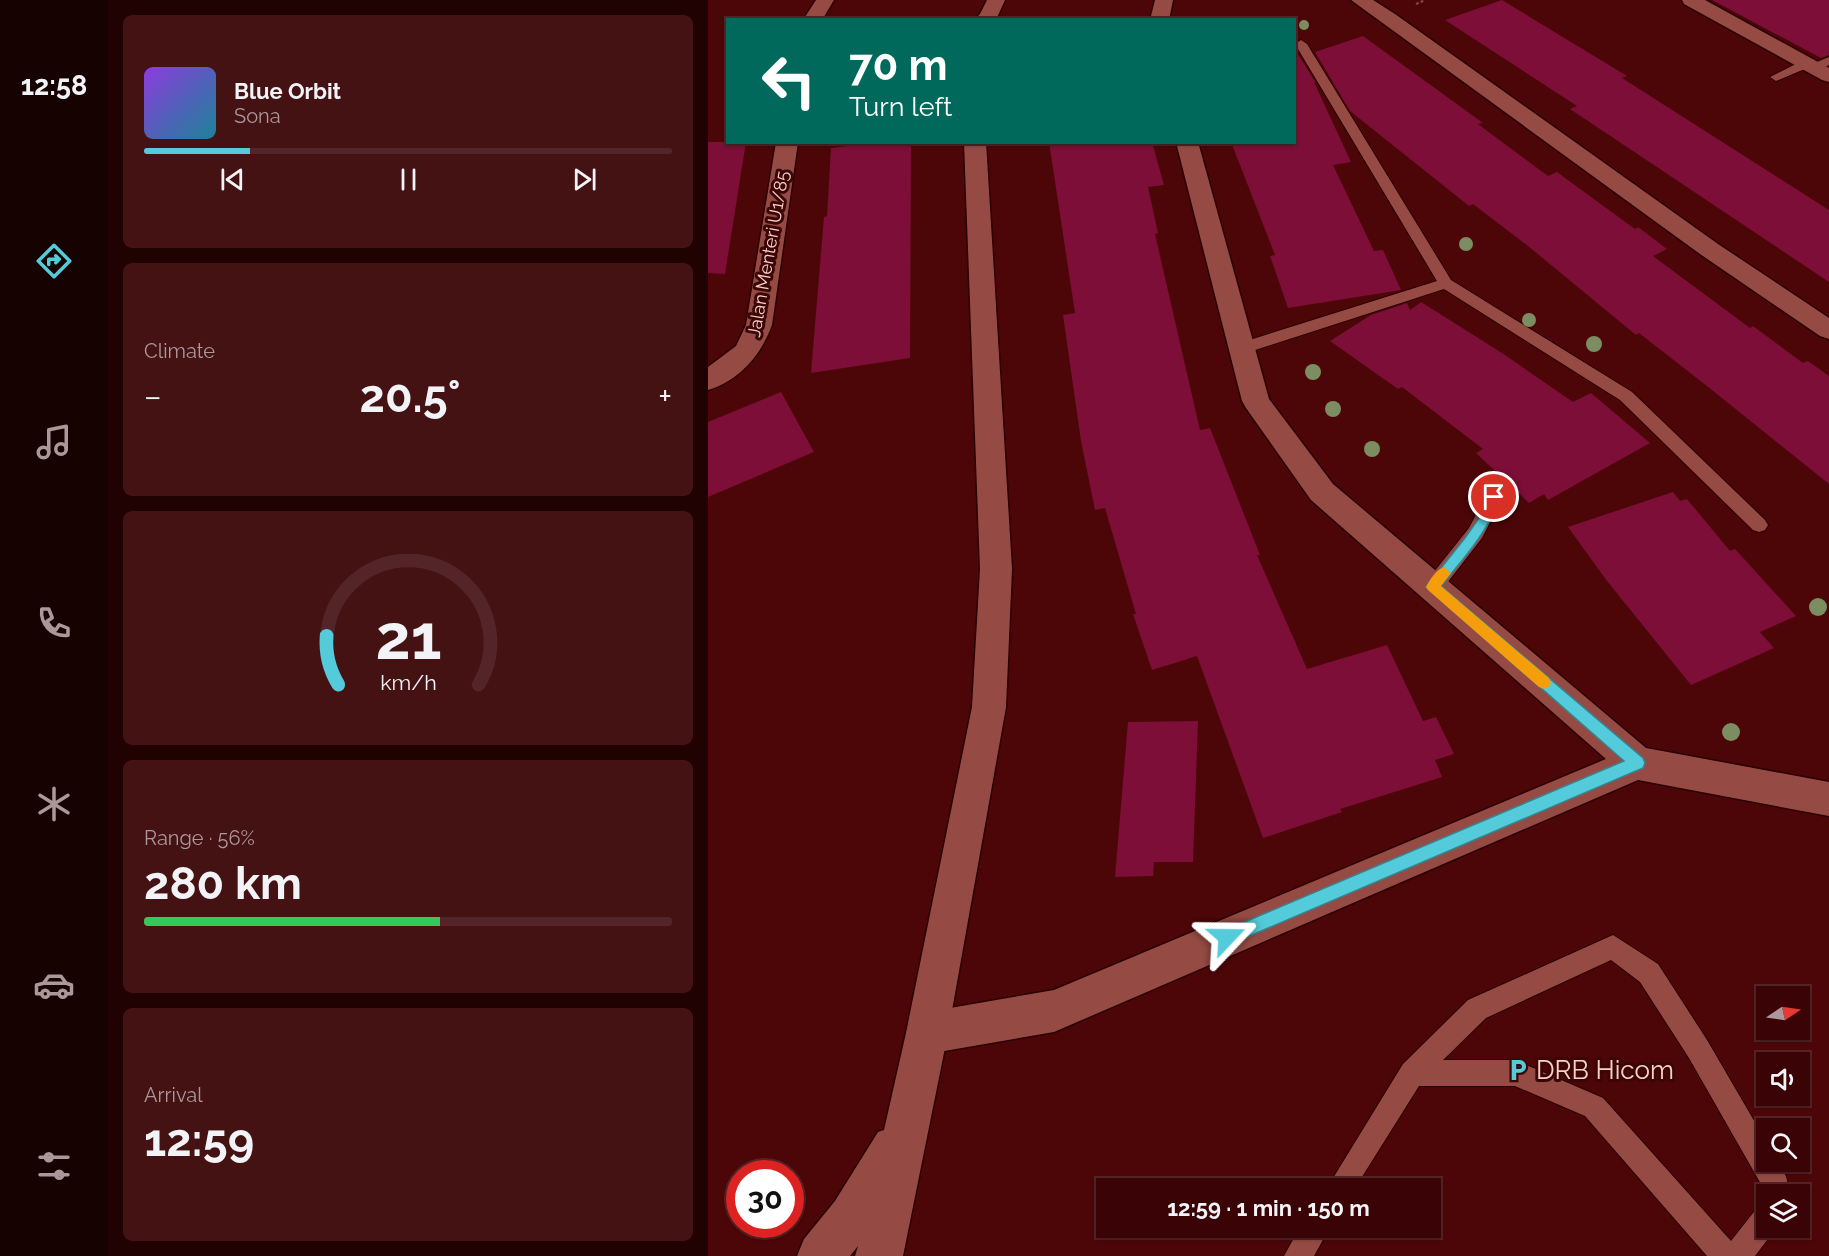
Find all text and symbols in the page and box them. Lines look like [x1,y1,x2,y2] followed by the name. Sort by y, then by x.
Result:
[849,41,948,90] text: 70 m
[750,42,828,120] icon: left
[21,70,87,101] text: 12:58
[234,78,341,104] text: Blue Orbit
[849,91,952,122] text: Turn left
[234,104,281,128] text: Sona
[216,163,249,196] icon: previous
[392,163,425,196] icon: pause
[568,163,601,196] icon: next
[743,169,793,339] street label: Jalan Menteri U1/85
[33,240,75,282] icon: directions
[144,339,215,363] text: Climate
[360,370,460,423] text: 20.5°
[144,377,162,416] text: −
[658,377,672,416] text: +
[33,421,75,463] icon: music
[1468,471,1519,522] pin
[1477,480,1510,513] icon: arrive
[375,600,441,674] text: 21
[33,602,75,644] icon: phone
[380,670,436,695] text: km/h
[33,783,75,825] icon: climate
[144,826,255,850] text: Range · 56%
[144,857,302,910] text: 280 km
[1195,905,1259,969] position arrow
[33,964,75,1006] icon: car
[1756,986,1810,1040] north arrow
[1756,986,1810,1238] map controls
[1756,1052,1810,1106] button: sound
[1536,1055,1674,1085] place label: DRB Hicom
[1505,1057,1531,1083] parking icon: DRB Hicom
[144,1083,203,1107] text: Arrival
[144,1114,254,1167] text: 12:59
[1756,1118,1810,1172] button: search
[33,1145,75,1187] icon: filters
[726,1160,804,1238] speed limit sign: 30
[1756,1184,1810,1238] button: layers
[1167,1195,1370,1221] text: 12:59 · 1 min · 150 m

